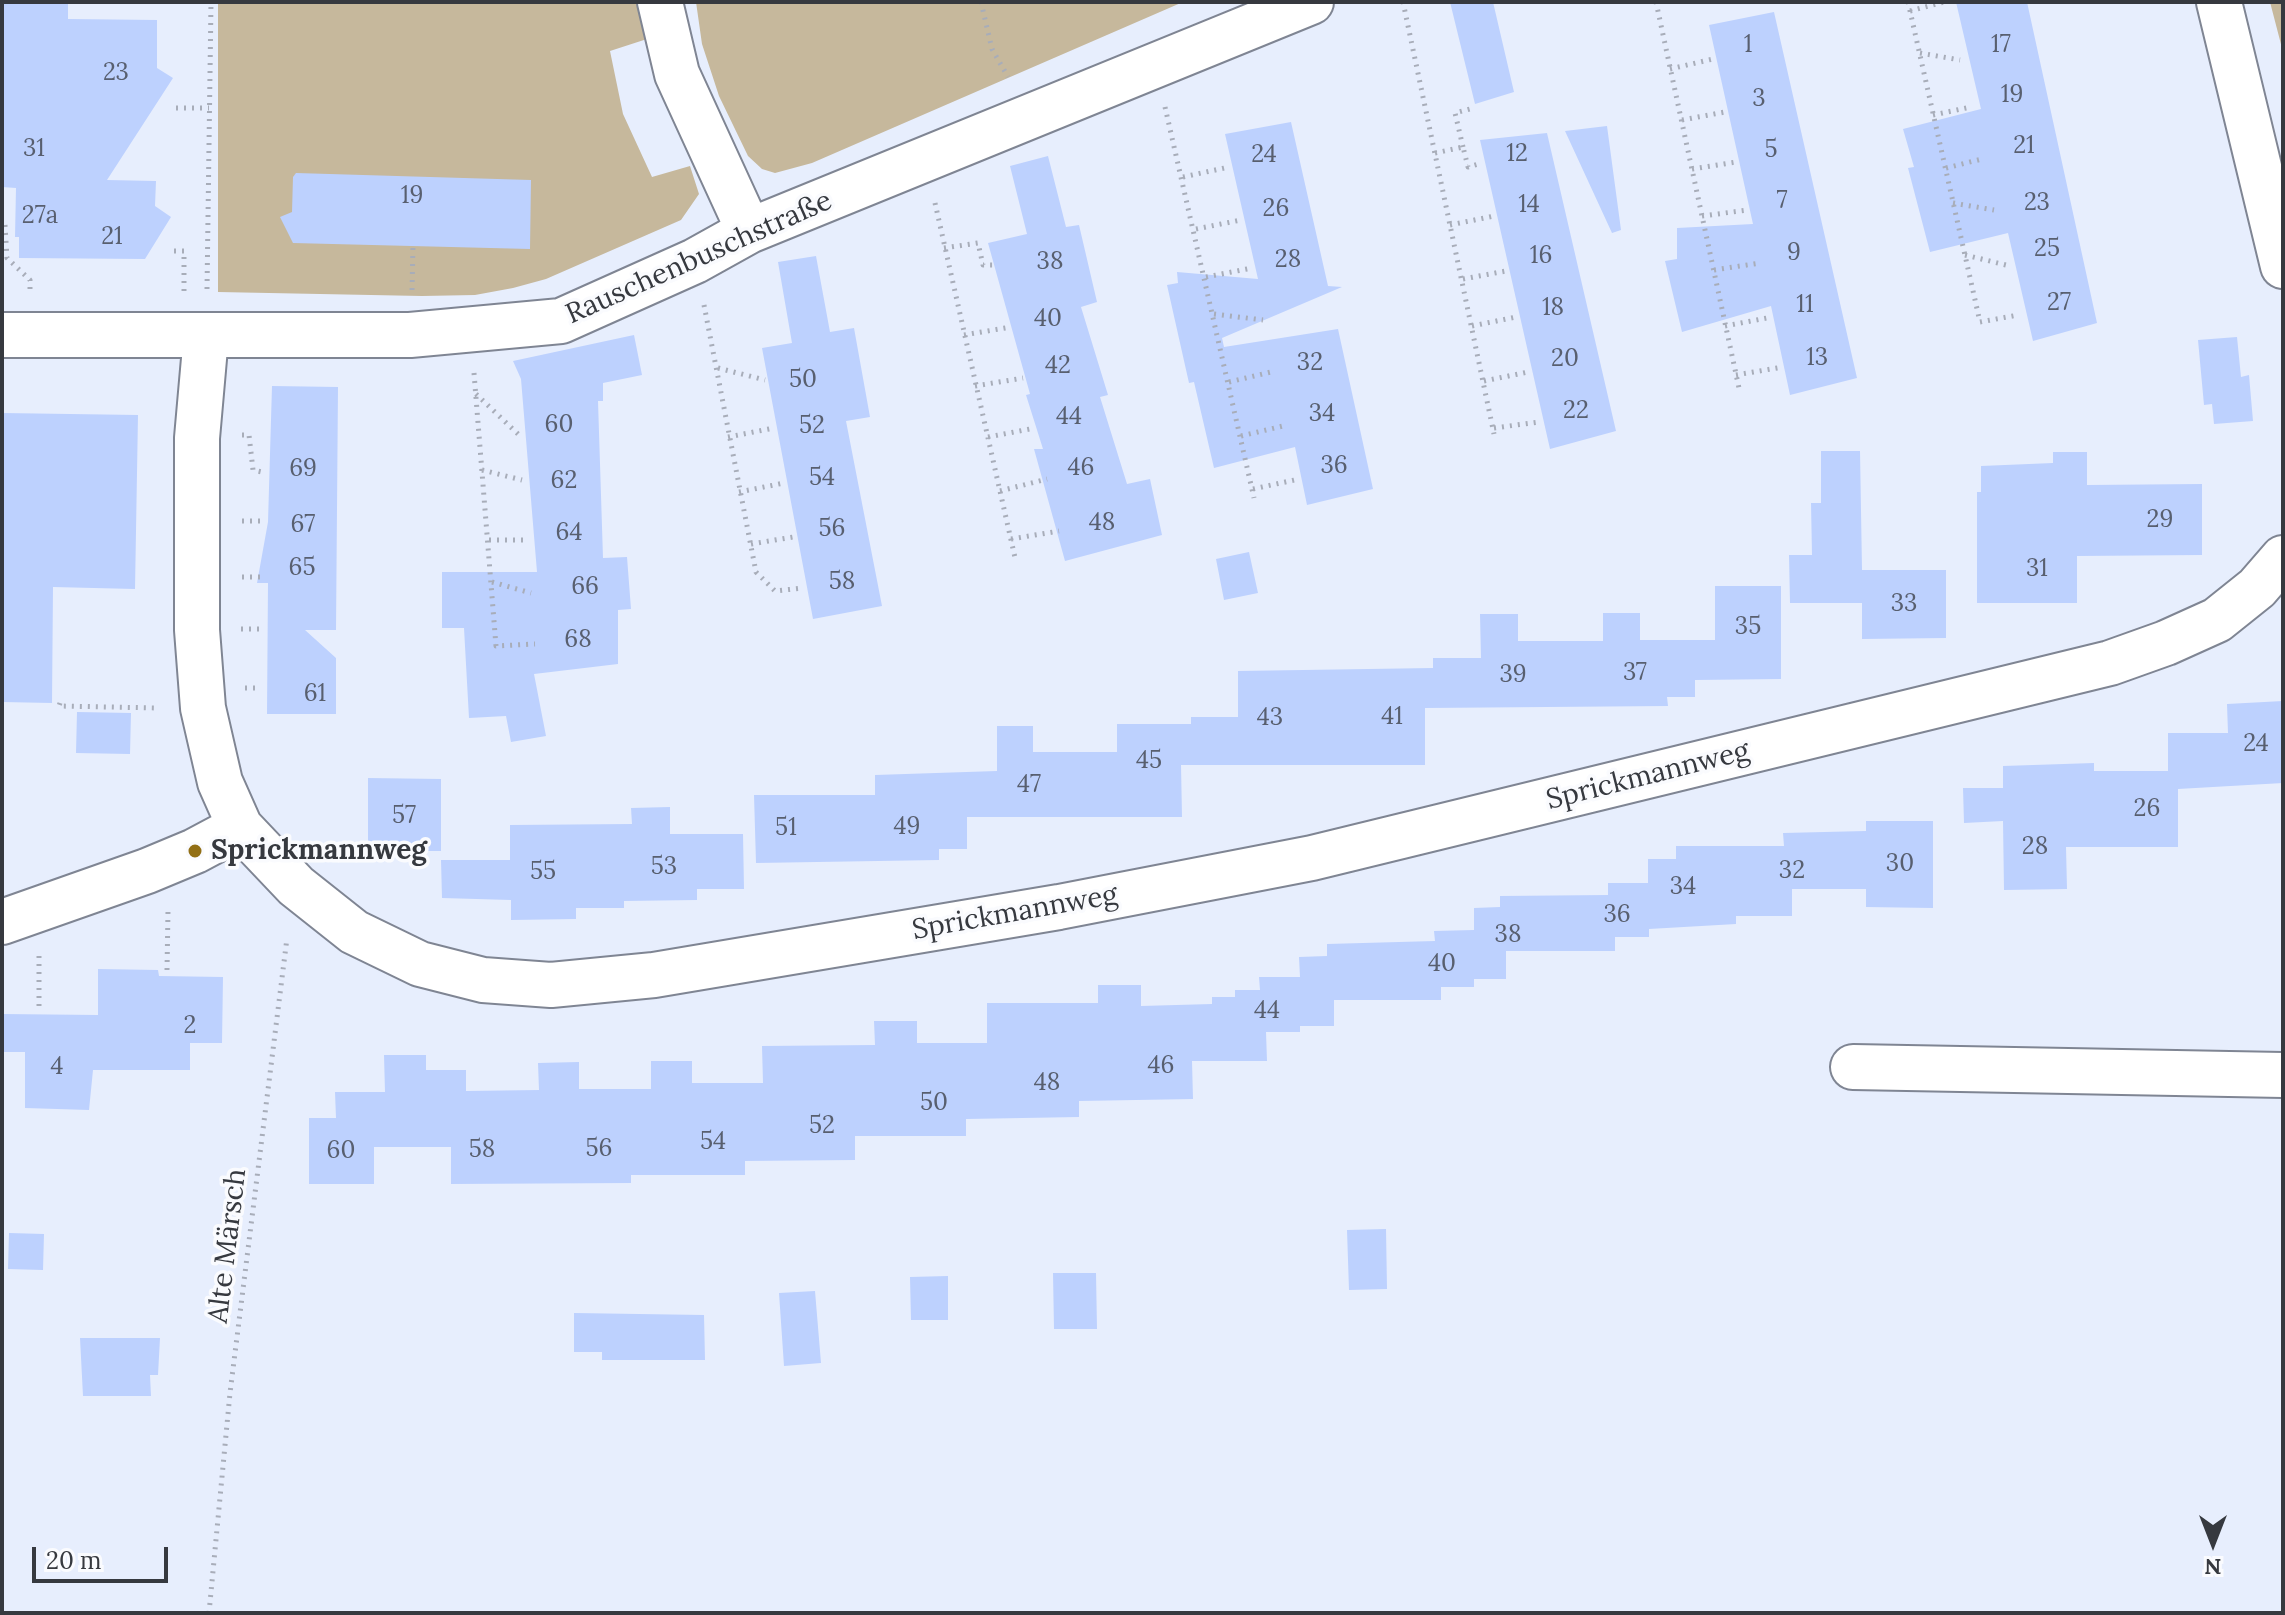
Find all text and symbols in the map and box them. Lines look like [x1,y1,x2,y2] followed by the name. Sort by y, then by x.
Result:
[1744,31,1752,59] house number: 1
[1991,31,2011,59] house number: 17
[103,59,129,87] house number: 23
[2001,81,2023,109] house number: 19
[1752,85,1766,113] house number: 3
[2013,132,2035,160] house number: 21
[23,135,45,163] house number: 31
[1764,136,1778,164] house number: 5
[1506,140,1528,168] house number: 12
[1251,141,1277,169] house number: 24
[401,182,423,210] house number: 19
[561,184,837,332] street label: Rauschenbuschstraße
[1776,187,1788,215] house number: 7
[2024,189,2050,217] house number: 23
[1518,191,1540,219] house number: 14
[1263,195,1289,223] house number: 26
[22,202,58,230] house number: 27a
[101,223,123,251] house number: 21
[2034,235,2060,263] house number: 25
[1787,239,1801,267] house number: 9
[1530,242,1552,270] house number: 16
[1275,246,1301,274] house number: 28
[1037,248,1063,276] house number: 38
[2047,289,2071,317] house number: 27
[1796,291,1814,319] house number: 11
[1542,294,1564,322] house number: 18
[1034,305,1062,333] house number: 40
[1806,344,1828,372] house number: 13
[1551,345,1579,373] house number: 20
[1297,349,1323,377] house number: 32
[1045,352,1071,380] house number: 42
[789,366,817,394] house number: 50
[1563,397,1589,425] house number: 22
[1309,400,1335,428] house number: 34
[1056,403,1082,431] house number: 44
[545,411,573,439] house number: 60
[799,412,825,440] house number: 52
[1320,452,1348,480] house number: 36
[1068,454,1094,482] house number: 46
[289,455,317,483] house number: 69
[809,464,835,492] house number: 54
[551,467,577,495] house number: 62
[2147,506,2173,534] house number: 29
[1089,509,1115,537] house number: 48
[291,511,315,539] house number: 67
[819,515,845,543] house number: 56
[556,519,582,547] house number: 64
[289,554,315,582] house number: 65
[2026,555,2048,583] house number: 31
[829,568,855,596] house number: 58
[571,573,599,601] house number: 66
[1891,590,1917,618] house number: 33
[1735,613,1761,641] house number: 35
[564,626,592,654] house number: 68
[1623,659,1647,687] house number: 37
[1499,661,1527,689] house number: 39
[304,680,326,708] house number: 61
[1381,703,1403,731] house number: 41
[1257,704,1283,732] house number: 43
[2243,730,2269,758] house number: 24
[1543,735,1753,817] street label: Sprickmannweg
[1136,747,1162,775] house number: 45
[1017,771,1041,799] house number: 47
[2134,795,2160,823] house number: 26
[392,802,416,830] house number: 57
[894,813,920,841] house number: 49
[775,814,797,842] house number: 51
[2022,833,2048,861] house number: 28
[211,834,427,868] place label: Sprickmannweg
[186,842,204,860] marker: Sprickmannweg
[1886,850,1914,878] house number: 30
[651,853,677,881] house number: 53
[1779,857,1805,885] house number: 32
[530,858,556,886] house number: 55
[1670,873,1696,901] house number: 34
[910,878,1120,948] street label: Sprickmannweg
[1603,901,1631,929] house number: 36
[1495,921,1521,949] house number: 38
[1428,950,1456,978] house number: 40
[1254,997,1280,1025] house number: 44
[184,1012,196,1040] house number: 2
[1148,1052,1174,1080] house number: 46
[50,1053,64,1081] house number: 4
[1034,1069,1060,1097] house number: 48
[920,1089,948,1117] house number: 50
[809,1112,835,1140] house number: 52
[700,1128,726,1156] house number: 54
[586,1135,612,1163] house number: 56
[469,1136,495,1164] house number: 58
[327,1137,355,1165] house number: 60
[202,1167,254,1325] street label: Alte Märsch
[2173,1503,2253,1583] north arrow
[36,1531,172,1581] scale bar
[46,1545,102,1576] text: 20 m
[2205,1553,2222,1581] text: N

